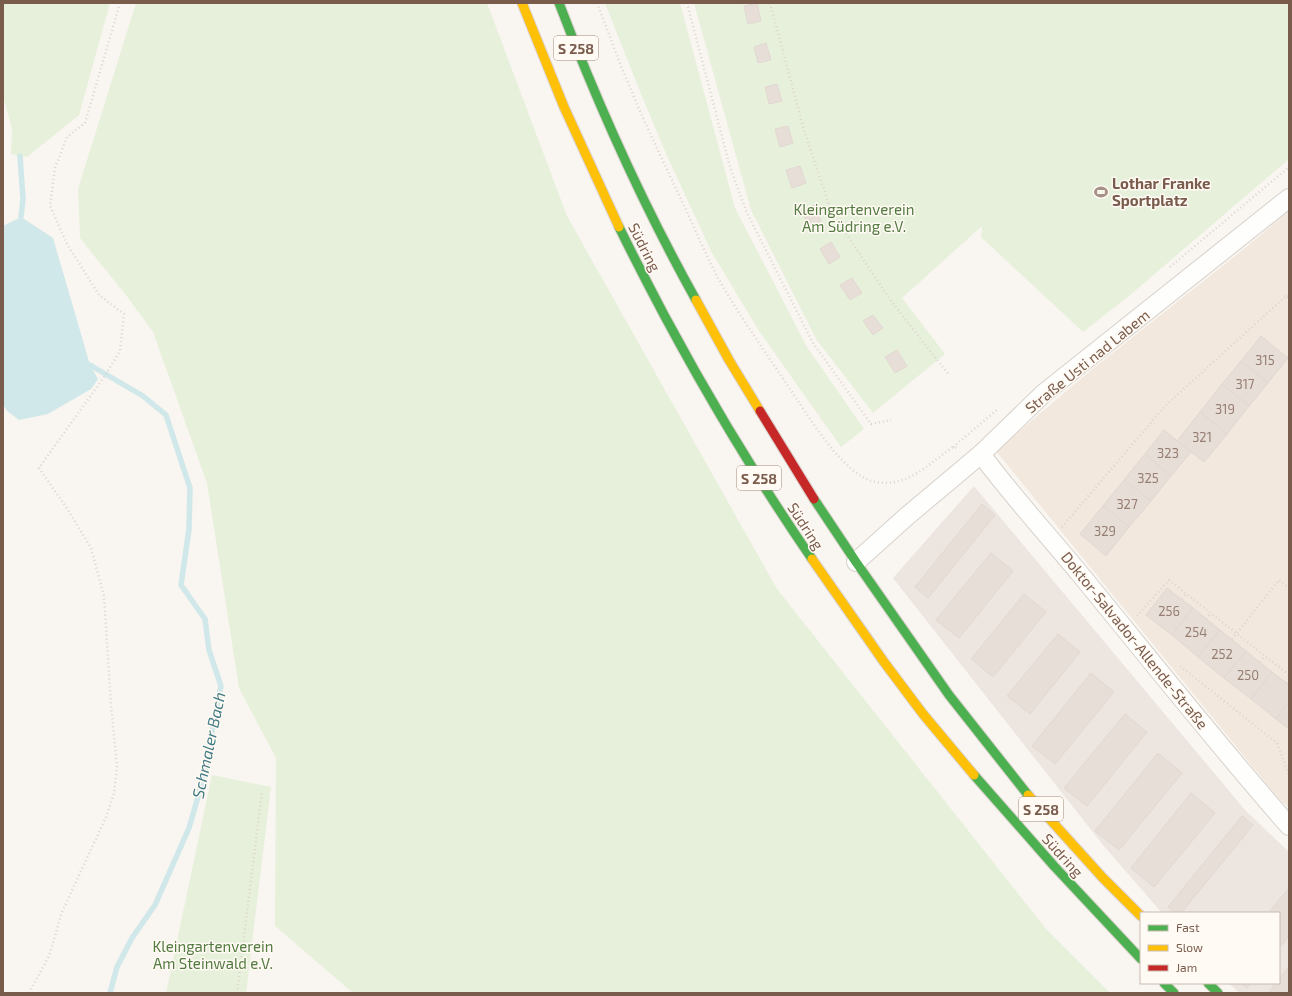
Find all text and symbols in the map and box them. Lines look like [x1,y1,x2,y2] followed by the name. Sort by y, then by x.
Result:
[554,36,598,60] road number: S 258
[1112,174,1211,209] place label: Lothar Franke Sportplatz
[1093,184,1109,200] sports icon: Lothar Franke Sportplatz
[793,200,915,235] park label: Kleingartenverein Am Südring e.V.
[625,220,665,275] street label: Südring
[1021,305,1153,417] street label: Straße Usti nad Labem
[1255,352,1275,368] house number: 315
[1235,376,1255,392] house number: 317
[1215,401,1235,417] house number: 319
[1192,429,1212,445] house number: 321
[1157,445,1179,461] house number: 323
[737,466,781,490] road number: S 258
[1137,470,1159,486] house number: 325
[1116,496,1138,512] house number: 327
[784,499,828,553] street label: Südring
[1094,523,1116,539] house number: 329
[1058,548,1212,732] street label: Doktor-Salvador-Allende-Straße
[1158,603,1180,619] house number: 256
[1185,624,1207,640] house number: 254
[1211,646,1233,662] house number: 252
[1237,667,1259,683] house number: 250
[187,690,229,800] water label: Schmaler Bach
[1019,797,1063,821] road number: S 258
[1039,830,1088,881] street label: Südring
[1140,912,1280,984] legend
[1176,920,1200,934] text: Fast
[152,937,274,972] park label: Kleingartenverein Am Steinwald e.V.
[1176,940,1203,954] text: Slow
[1176,960,1197,974] text: Jam

